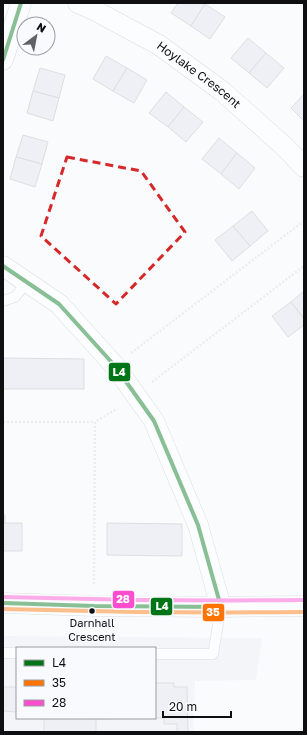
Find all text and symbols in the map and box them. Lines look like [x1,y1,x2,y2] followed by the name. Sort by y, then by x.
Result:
[16,16,56,56] north arrow
[35,19,49,35] text: N
[154,38,244,111] street label: Hoylake Crescent
[108,362,131,382] line badge: L4
[112,365,126,378] text: L4
[112,590,135,609] line badge: 28
[116,592,130,605] text: 28
[150,597,173,616] line badge: L4
[155,599,169,612] text: L4
[202,603,225,622] line badge: 35
[206,605,220,618] text: 35
[87,606,97,616] marker: Darnhall Crescent
[68,616,116,643] place label: Darnhall Crescent
[16,647,156,719] legend
[52,655,66,670] text: L4
[52,675,66,690] text: 35
[163,693,231,719] scale bar
[52,695,66,710] text: 28
[169,699,197,714] text: 20 m

